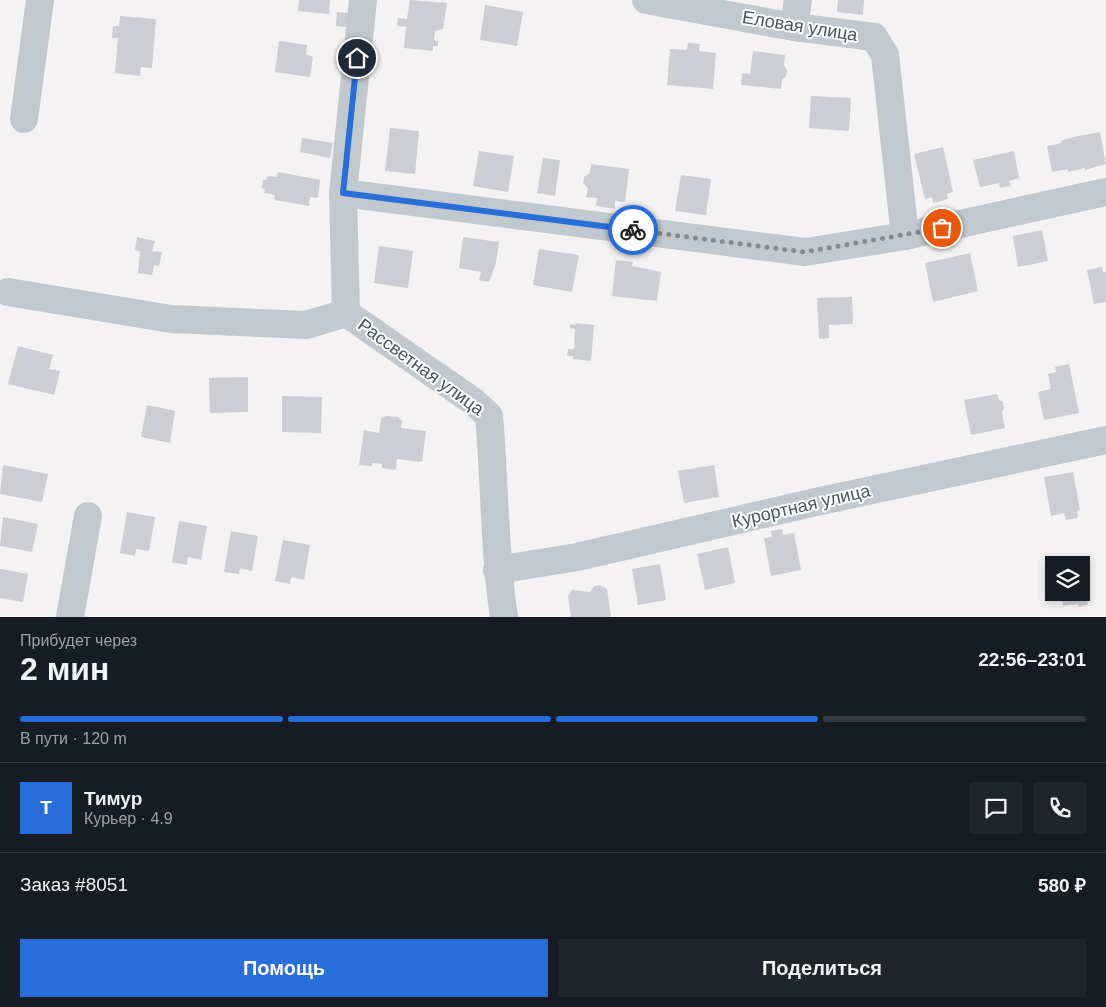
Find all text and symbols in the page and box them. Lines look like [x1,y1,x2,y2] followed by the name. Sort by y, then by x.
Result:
[741,7,860,45] street label: Еловая улица
[336,37,378,79] pin
[343,44,371,72] icon: home
[608,205,658,255] courier
[921,207,963,249] pin
[928,214,956,242] icon: bag
[619,216,647,244] icon: bike
[354,315,489,420] street label: Рассветная улица
[730,480,873,532] street label: Курортная улица
[1045,556,1090,601] map controls
[1045,556,1090,601] button: layers
[20,632,137,649] text: Прибудет через
[978,649,1086,670] text: 22:56–23:01
[20,651,109,687] text: 2 мин
[20,730,127,747] text: В пути · 120 m
[970,782,1022,834] button: chat
[1034,782,1086,834] button: phone
[84,788,142,809] text: Тимур
[40,797,52,818] text: Т
[84,810,173,827] text: Курьер · 4.9
[20,874,128,895] text: Заказ #8051
[1038,875,1086,896] text: 580 ₽
[20,939,548,997] button: Помощь
[558,939,1086,997] button: Поделиться

